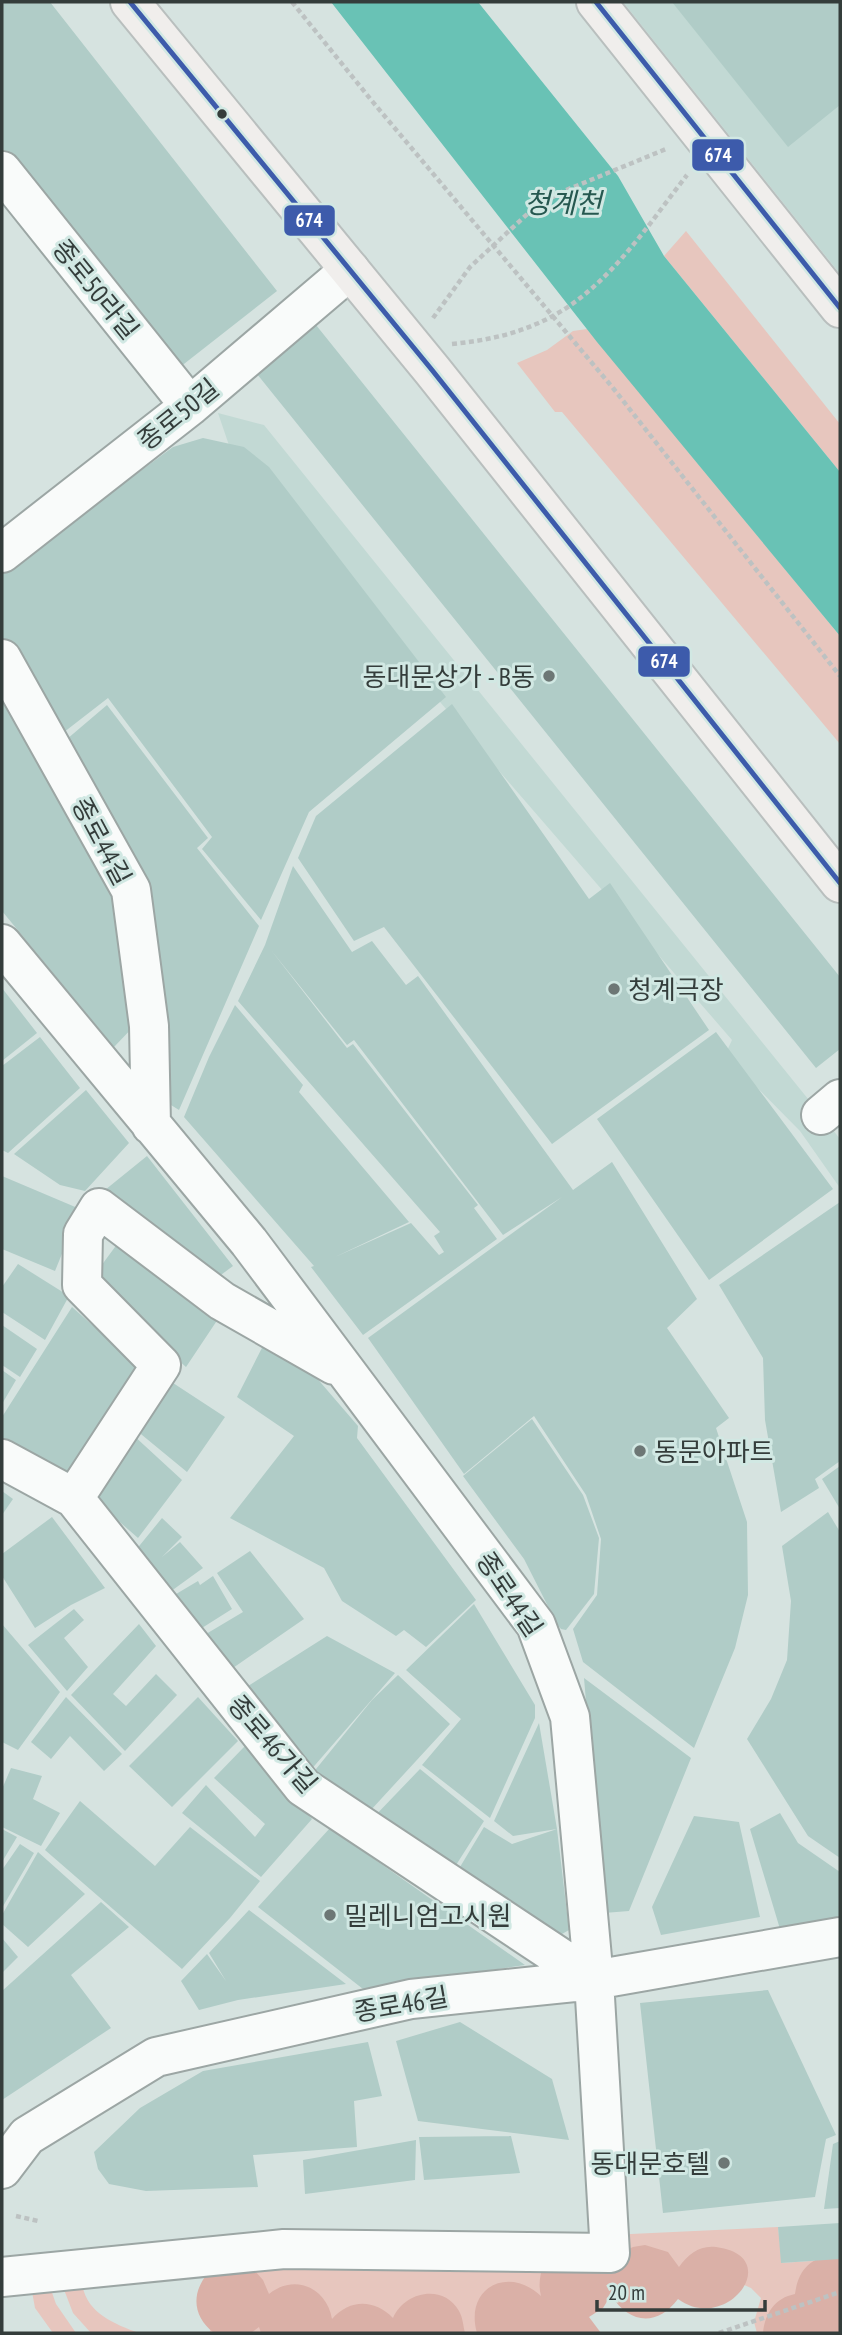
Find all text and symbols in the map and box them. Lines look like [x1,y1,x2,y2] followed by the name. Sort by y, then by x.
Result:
[215,107,229,121] unlabelled marker
[691,138,745,172] line badge: 674
[704,143,732,167] text: 674
[524,184,605,221] water label: 청계천
[283,204,336,237] line badge: 674
[295,208,323,232] text: 674
[46,232,146,346] street label: 종로50라길
[131,371,225,457] street label: 종로50길
[637,645,691,678] line badge: 674
[650,649,678,673] text: 674
[363,660,535,693] place label: 동대문상가 - B동
[541,668,557,684] marker: 동대문상가 - B동
[65,791,139,891] street label: 종로44길
[628,973,724,1006] place label: 청계극장
[606,981,622,997] marker: 청계극장
[654,1435,774,1468] place label: 동문아파트
[632,1443,648,1459] marker: 동문아파트
[470,1545,550,1643] street label: 종로44길
[221,1688,325,1800] street label: 종로46가길
[344,1899,511,1932] place label: 밀레니엄고시원
[322,1907,338,1923] marker: 밀레니엄고시원
[351,1979,451,2029] street label: 종로46길
[590,2147,710,2180] place label: 동대문호텔
[716,2155,732,2171] marker: 동대문호텔
[597,2268,765,2312] scale bar
[608,2279,645,2306] text: 20 m

